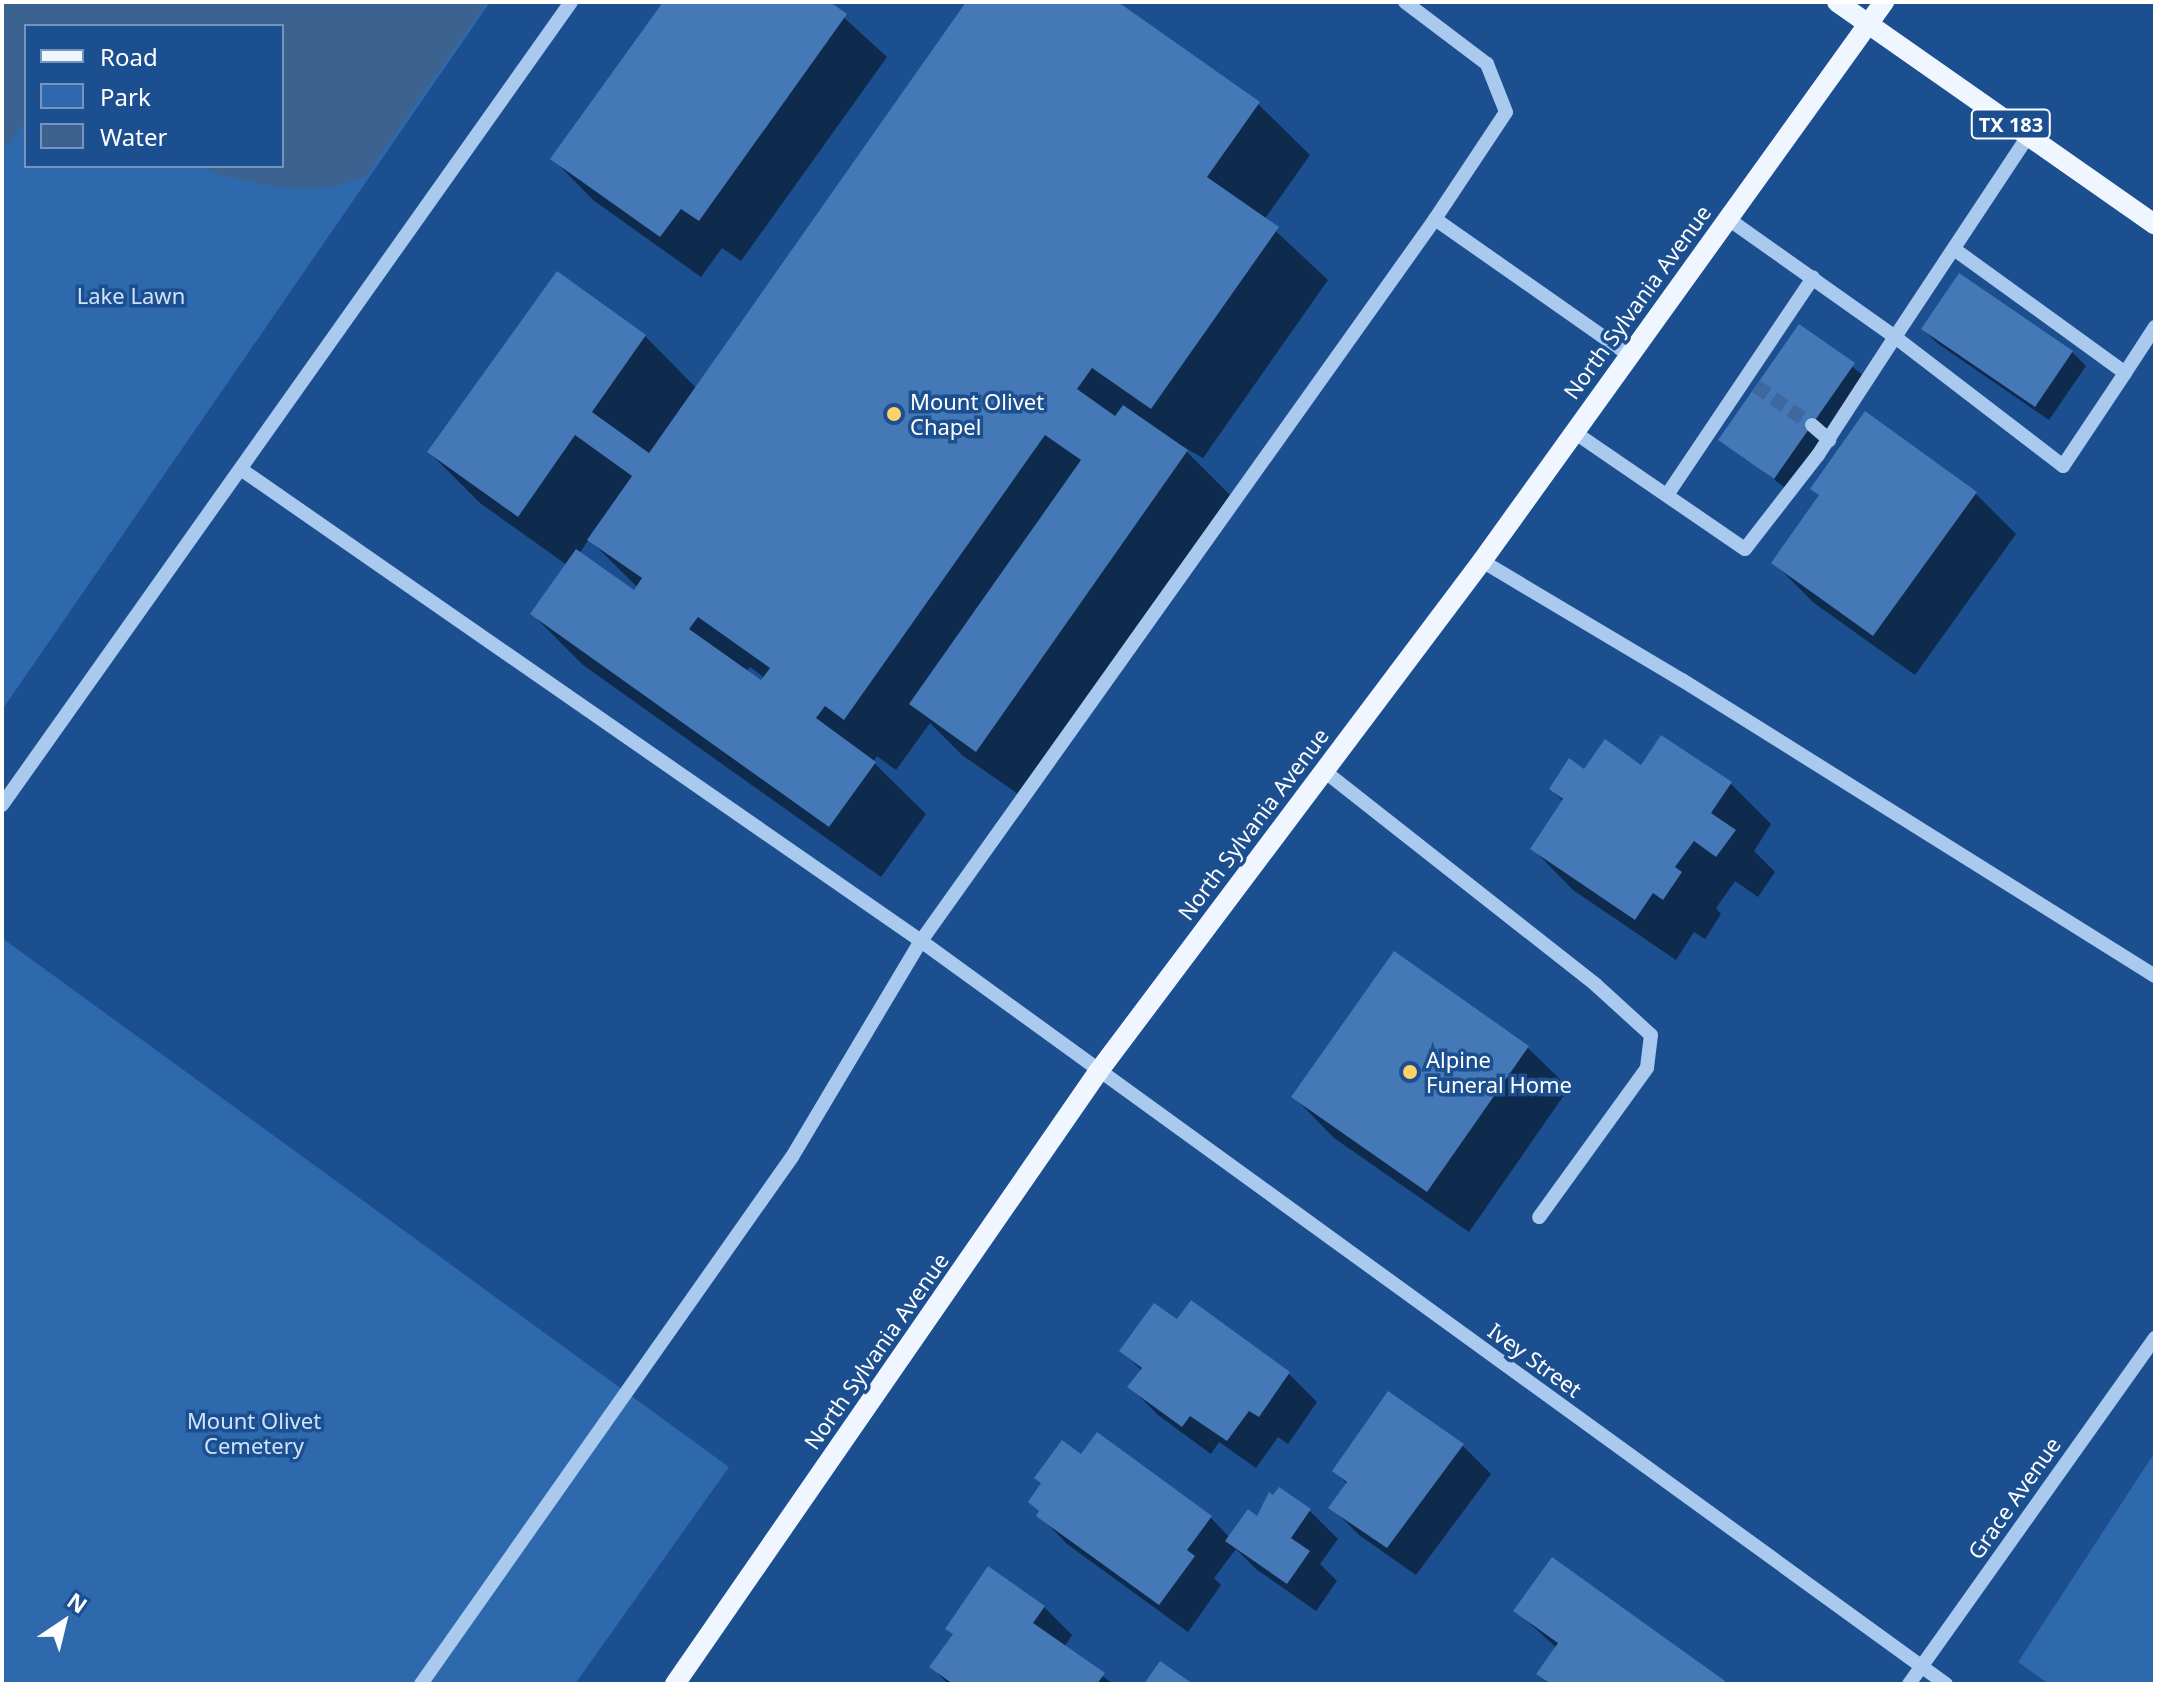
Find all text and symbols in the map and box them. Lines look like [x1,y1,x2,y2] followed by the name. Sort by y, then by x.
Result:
[24,24,284,168] legend
[100,40,158,73] text: Road
[100,80,151,113] text: Park
[1969,108,2053,140] road number: TX 183
[100,120,167,153] text: Water
[1558,200,1716,404] street label: North Sylvania Avenue
[77,283,185,309] park label: Lake Lawn
[910,388,1044,440] place label: Mount Olivet Chapel
[885,405,903,423] marker: Mount Olivet Chapel
[1172,723,1334,925] street label: North Sylvania Avenue
[1426,1046,1572,1098] place label: Alpine Funeral Home
[1401,1063,1419,1081] marker: Alpine Funeral Home
[798,1248,954,1454] street label: North Sylvania Avenue
[1483,1317,1587,1403] street label: Ivey Street
[187,1407,321,1458] park label: Mount Olivet Cemetery
[1962,1432,2066,1564] street label: Grace Avenue
[24,1582,104,1662] north arrow
[62,1585,94,1620] text: N

